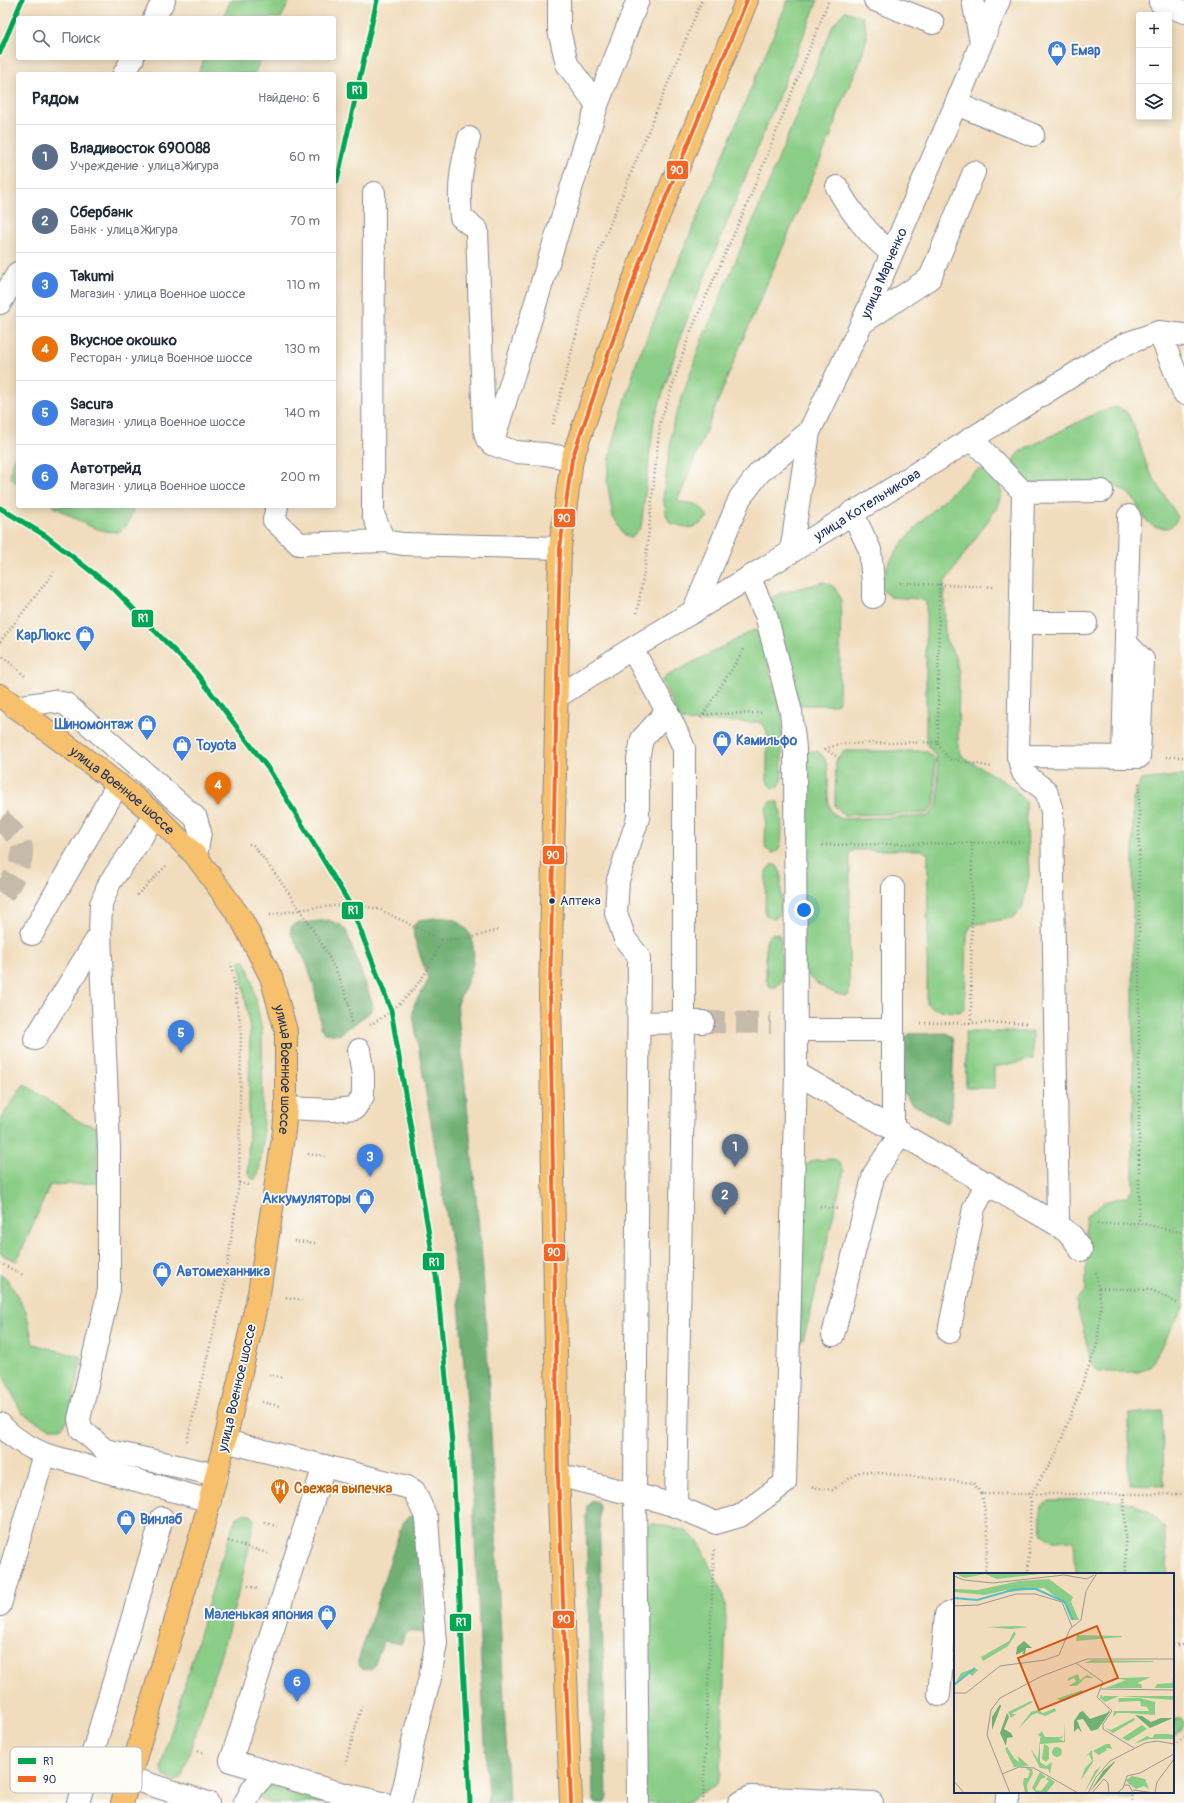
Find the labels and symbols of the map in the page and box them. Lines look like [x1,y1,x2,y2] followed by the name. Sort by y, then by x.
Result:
[1046,39,1068,67] shop icon: Емар
[1071,42,1101,59] place label: Емар
[346,81,368,100] line badge: R1
[352,84,362,97] text: R1
[666,160,689,180] line badge: 90
[670,164,684,177] text: 90
[856,225,911,322] street label: улица Марченко
[810,465,923,545] street label: улица Котельникова
[553,508,576,528] line badge: 90
[557,512,571,525] text: 90
[131,609,154,628] line badge: R1
[138,612,148,625] text: R1
[74,624,96,652] shop icon: КарЛюкс
[16,627,71,644] place label: КарЛюкс
[136,713,158,741] shop icon: Шиномонтаж
[54,716,134,733] place label: Шиномонтаж
[711,729,733,757] shop icon: Камильфо
[736,732,798,749] place label: Камильфо
[171,734,193,762] shop icon: Toyota
[195,737,237,754] place label: Toyota
[66,742,178,838] street label: улица Военное шоссе
[205,772,231,805] pin: 4
[542,845,565,865] line badge: 90
[546,849,560,862] text: 90
[560,893,601,909] place label: Аптека
[547,896,557,906] marker: Аптека
[794,900,814,920] your location
[341,901,364,920] line badge: R1
[348,904,358,917] text: R1
[270,1002,295,1135] street label: улица Военное шоссе
[168,1020,194,1053] pin: 5
[722,1134,748,1167] pin: 1
[357,1144,383,1177] pin: 3
[712,1182,738,1215] pin: 2
[354,1187,376,1215] shop icon: Аккумуляторы
[262,1190,351,1207] place label: Аккумуляторы
[543,1243,566,1262] line badge: 90
[547,1246,561,1259] text: 90
[422,1252,445,1271] line badge: R1
[429,1256,439,1269] text: R1
[151,1260,173,1288] shop icon: Автомеханника
[176,1263,271,1280] place label: Автомеханника
[214,1323,260,1454] street label: улица Военное шоссе
[269,1477,291,1505] restaurant icon: Свежая выпечка
[294,1480,393,1497] place label: Свежая выпечка
[115,1508,137,1536] shop icon: Винлаб
[140,1511,183,1528] place label: Винлаб
[954,1573,1174,1793] inset map
[316,1603,338,1631] shop icon: Маленькая япония
[204,1606,313,1623] place label: Маленькая япония
[552,1610,575,1629] line badge: 90
[449,1613,472,1632] line badge: R1
[557,1613,571,1626] text: 90
[456,1616,466,1629] text: R1
[284,1669,310,1702] pin: 6
[10,1747,142,1793] legend
[43,1755,54,1768] text: R1
[43,1773,56,1786] text: 90

